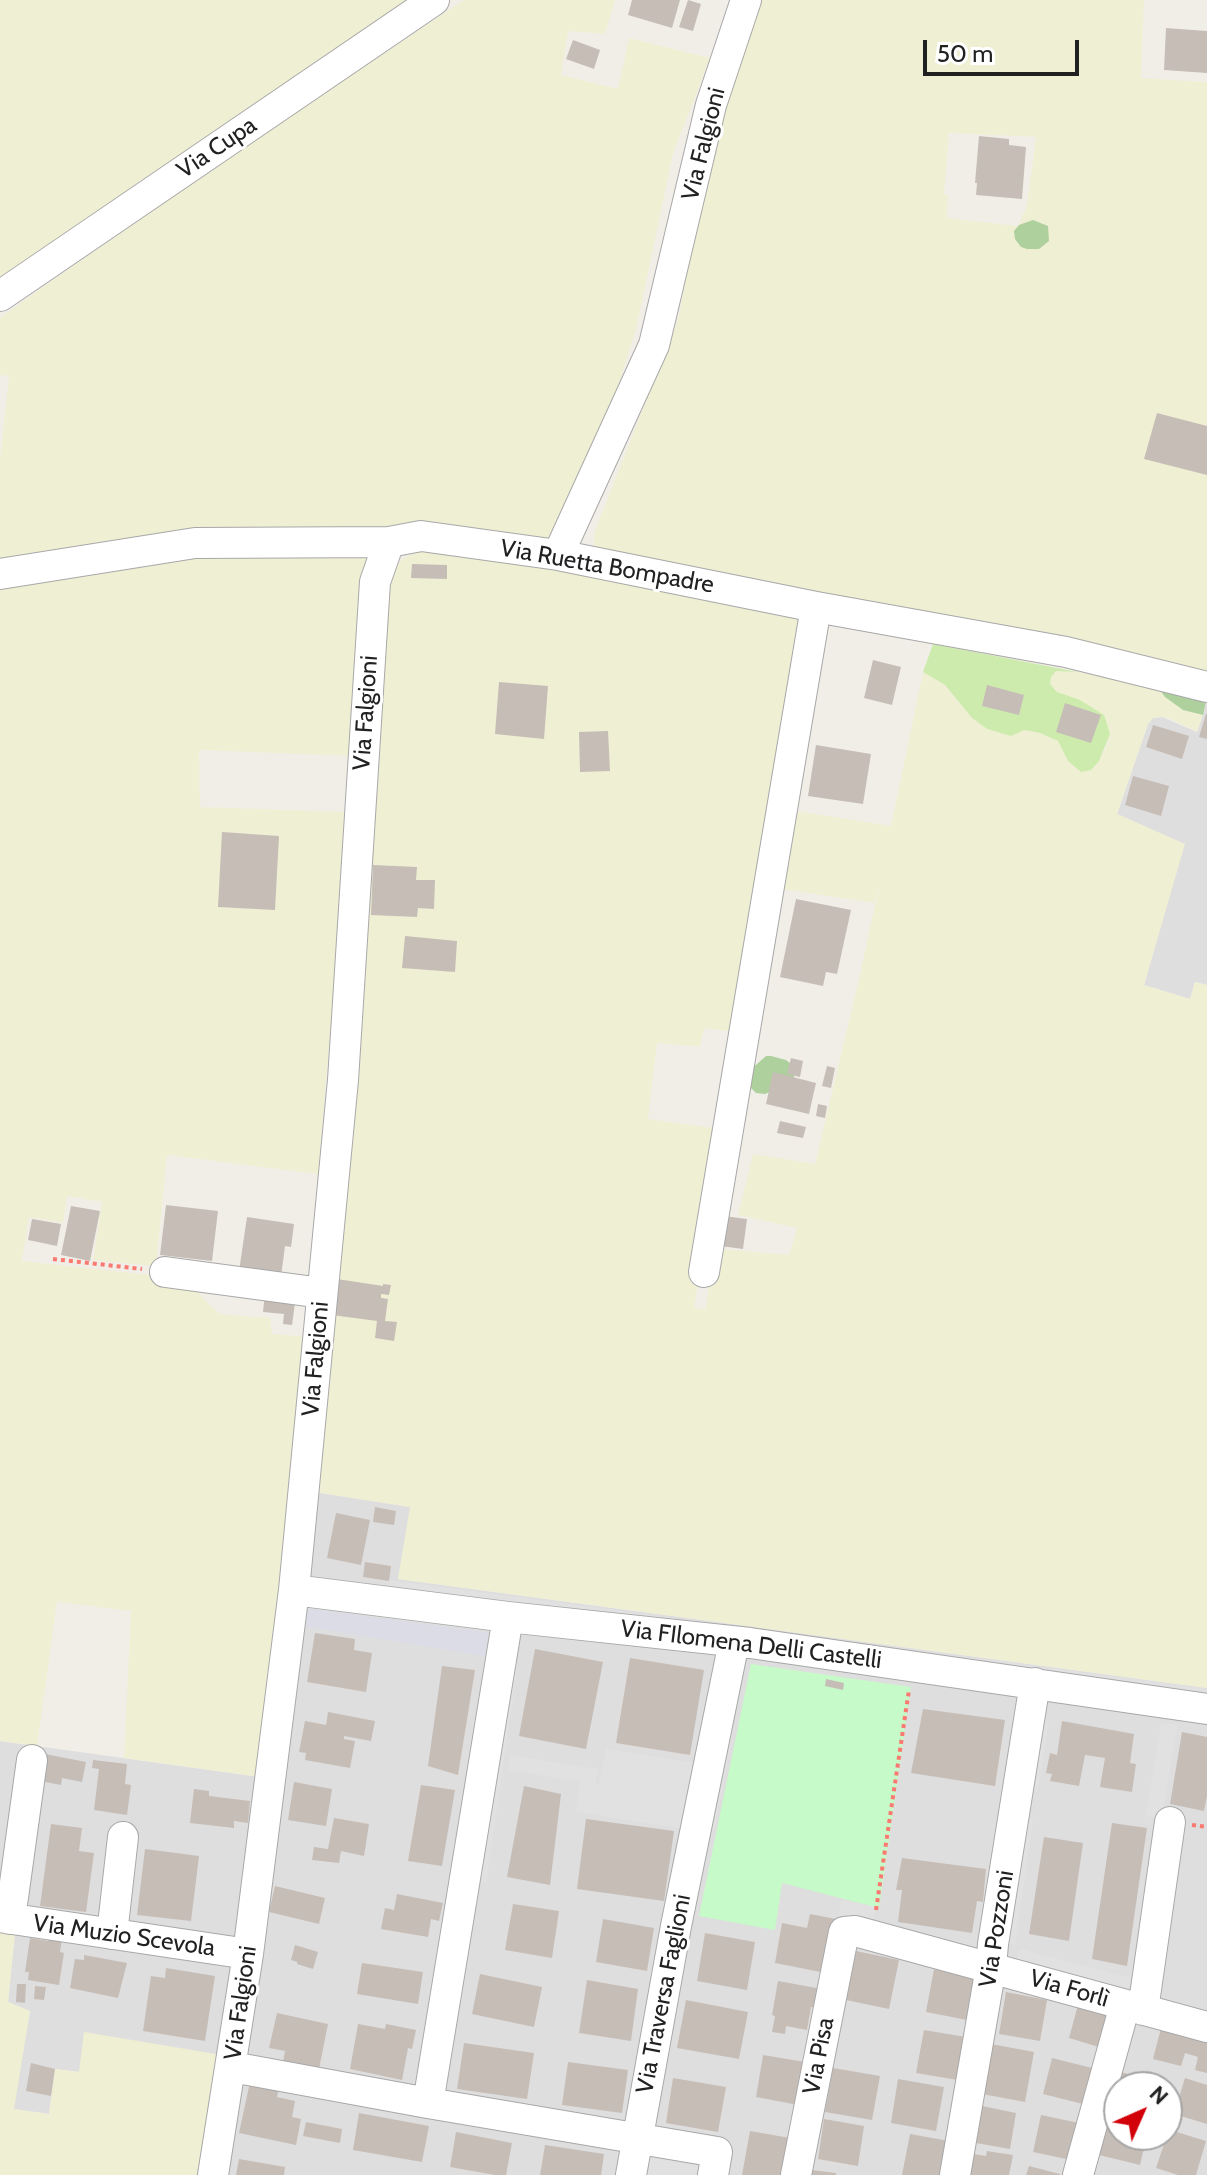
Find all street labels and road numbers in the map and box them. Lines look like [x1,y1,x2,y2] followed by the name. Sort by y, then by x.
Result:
[676,85,732,203] street label: Via Falgioni
[172,111,262,185] street label: Via Cupa
[498,534,716,600] street label: Via Ruetta Bompadre
[348,654,384,772] street label: Via Falgioni
[297,1300,335,1418] street label: Via Falgioni
[619,1615,883,1675] street label: Via FIlomena Delli Castelli
[974,1868,1020,1990] street label: Via Pozzoni
[631,1892,697,2096] street label: Via Traversa Faglioni
[31,1909,217,1963] street label: Via Muzio Scevola
[219,1944,263,2062] street label: Via Falgioni
[1026,1964,1112,2014] street label: Via Forlì
[797,2015,841,2097] street label: Via Pisa

